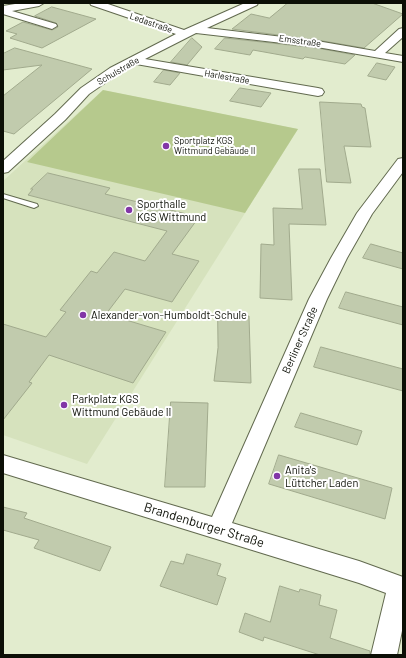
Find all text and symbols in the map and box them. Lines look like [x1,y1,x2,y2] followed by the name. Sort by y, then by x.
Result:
[128,11,174,35] street label: Ledastraße
[278,33,322,49] street label: Emsstraße
[95,55,141,87] street label: Schulstraße
[204,68,250,86] street label: Harlestraße
[174,136,255,157] place label: Sportplatz KGS Wittmund Gebäude II
[161,141,171,151] marker: Sportplatz KGS Wittmund Gebäude II
[137,197,206,223] place label: Sporthalle KGS Wittmund
[124,205,134,215] marker: Sporthalle KGS Wittmund
[279,304,321,376] street label: Berliner Straße
[91,308,247,322] place label: Alexander-von-Humboldt-Schule
[78,310,88,320] marker: Alexander-von-Humboldt-Schule
[72,392,171,418] place label: Parkplatz KGS Wittmund Gebäude II
[59,400,69,410] marker: Parkplatz KGS Wittmund Gebäude II
[285,463,358,489] place label: Anita's Lüttcher Laden
[272,471,282,481] marker: Anita's Lüttcher Laden
[142,499,266,551] street label: Brandenburger Straße

